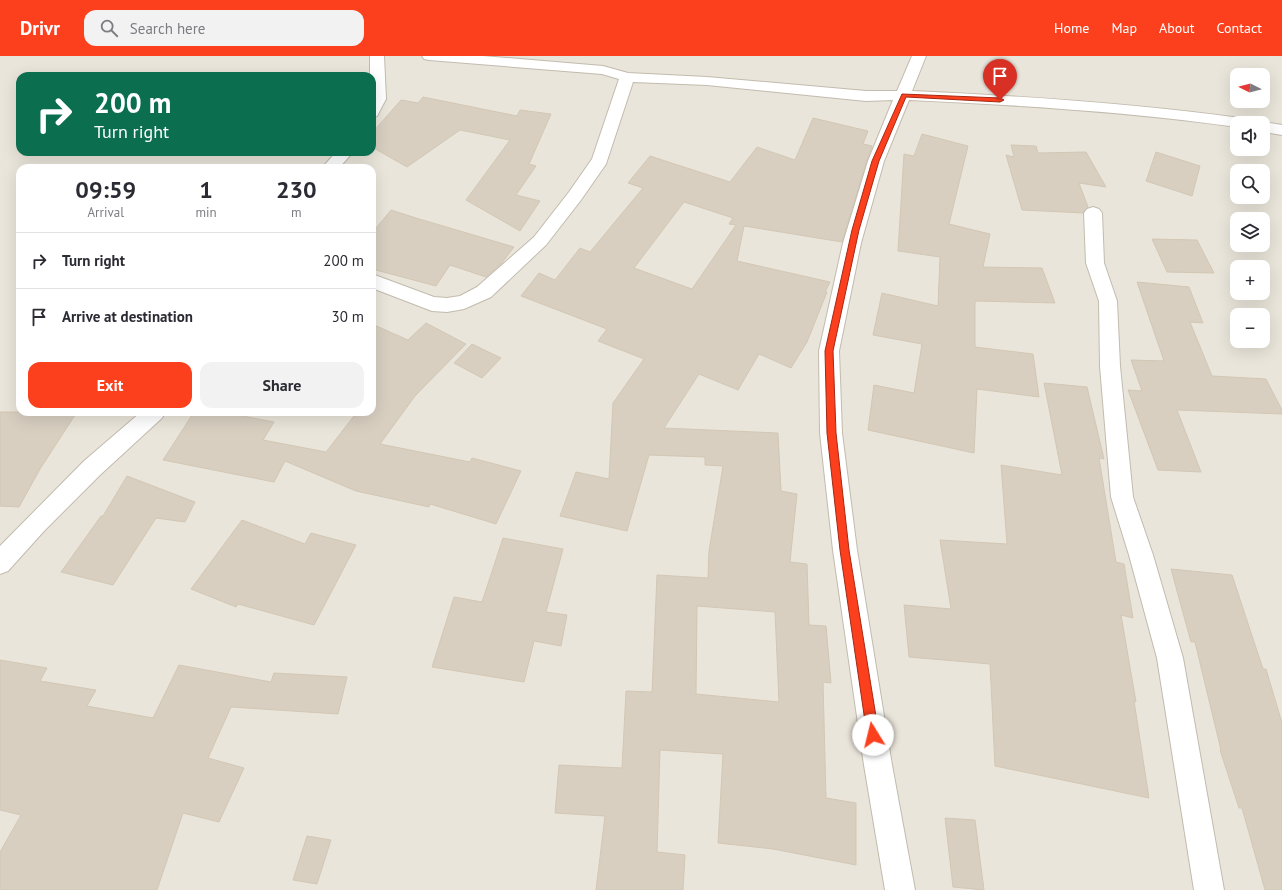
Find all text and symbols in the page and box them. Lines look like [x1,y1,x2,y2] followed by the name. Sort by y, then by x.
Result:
[84,10,364,46] search box
[20,16,60,40] text: Drivr
[98,17,120,39] icon: search
[130,19,205,38] text: Search here
[1054,19,1089,37] text: Home
[1111,19,1137,37] text: Map
[1159,19,1195,37] text: About
[1217,19,1262,37] text: Contact
[983,59,1017,100] pin
[989,65,1011,87] icon: arrive
[1230,68,1270,108] north arrow
[1230,68,1270,348] map controls
[94,84,171,121] text: 200 m
[28,88,80,140] icon: right
[1230,116,1270,156] button: sound
[94,120,169,143] text: Turn right
[1230,164,1270,204] button: search
[75,174,136,205] text: 09:59
[199,174,213,205] text: 1
[276,174,317,205] text: 230
[88,204,124,221] text: Arrival
[195,204,217,221] text: min
[291,204,302,221] text: m
[1230,212,1270,252] button: layers
[28,250,50,272] icon: right
[62,251,125,270] text: Turn right
[323,251,364,270] text: 200 m
[1230,260,1270,300] button: +
[28,306,50,328] icon: arrive
[62,307,193,326] text: Arrive at destination
[331,307,364,326] text: 30 m
[1230,308,1270,348] button: −
[28,362,192,408] button: Exit
[200,362,364,408] button: Share
[852,714,894,756] position arrow

